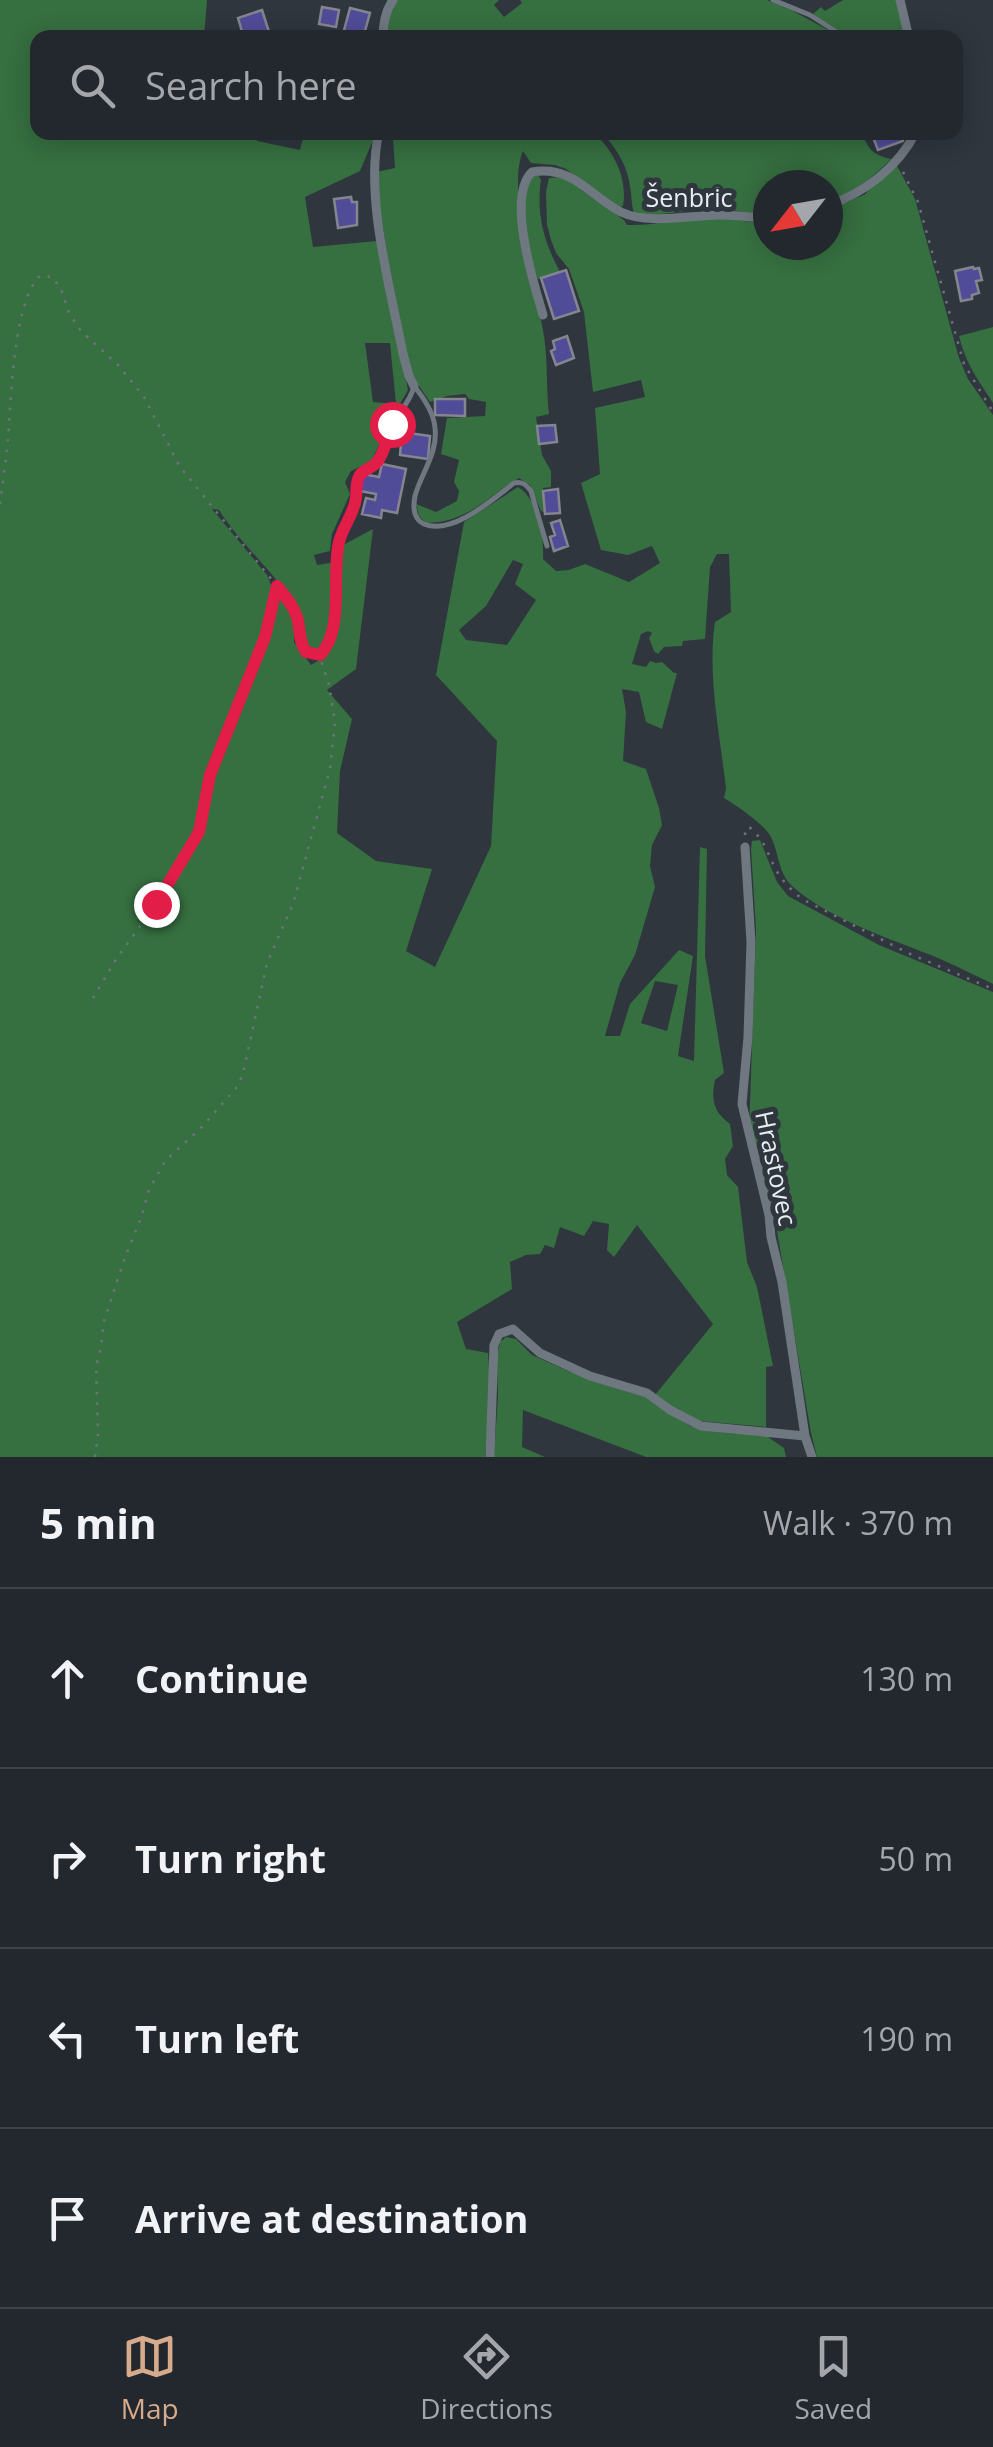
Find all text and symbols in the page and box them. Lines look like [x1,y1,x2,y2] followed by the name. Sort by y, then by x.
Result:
[30,30,963,140] search box
[65,58,120,113] icon: search
[145,59,357,111] text: Search here
[753,170,843,260] north arrow
[646,180,732,214] street label: Šenbric
[370,402,416,448] route start
[134,882,180,928] route end
[748,1107,806,1229] street label: Hrastovec
[40,1494,157,1551] text: 5 min
[763,1501,953,1544] text: Walk · 370 m
[40,1651,95,1706] icon: ahead
[135,1652,308,1704] text: Continue
[860,1657,953,1700] text: 130 m
[40,1831,95,1886] icon: right
[135,1832,326,1884] text: Turn right
[878,1837,953,1880] text: 50 m
[40,2011,95,2066] icon: left
[135,2012,299,2064] text: Turn left
[860,2017,953,2060] text: 190 m
[40,2191,95,2246] icon: arrive
[135,2192,529,2244] text: Arrive at destination
[121,2329,179,2427] tab: Map
[420,2329,553,2427] tab: Directions
[794,2329,872,2427] tab: Saved

